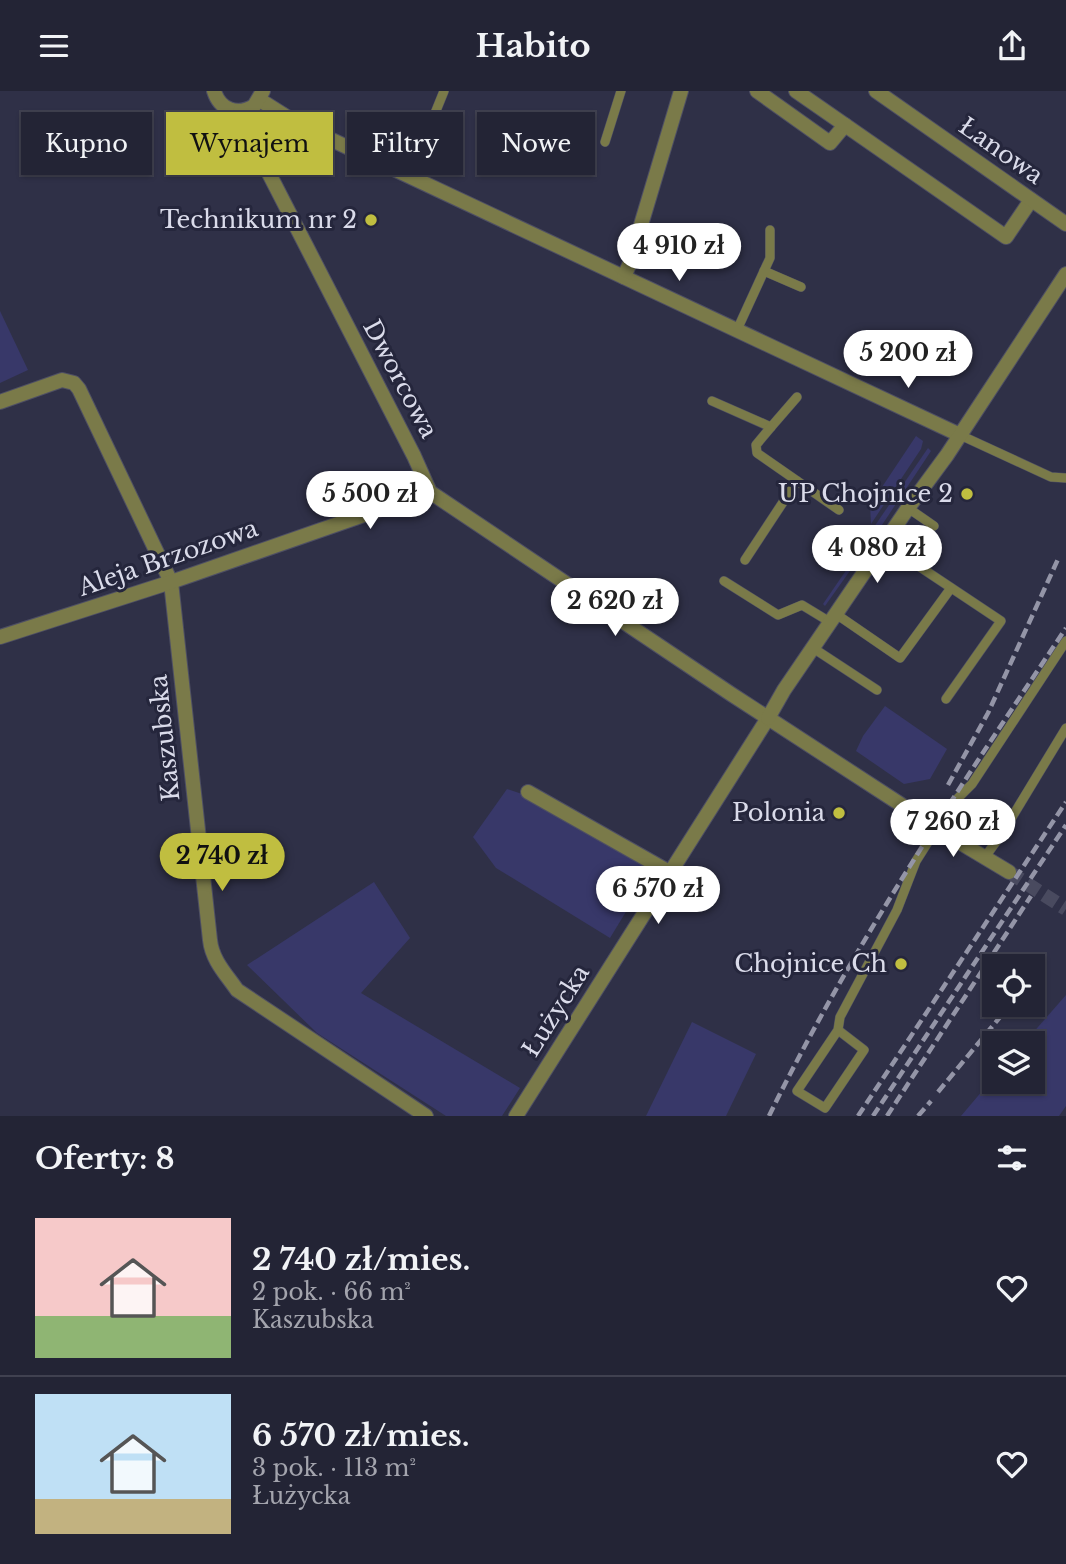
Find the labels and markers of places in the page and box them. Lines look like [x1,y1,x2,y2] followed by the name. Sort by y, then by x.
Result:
[160,205,357,234] place label: Technikum nr 2
[363,212,379,228] marker: Technikum nr 2
[607,223,751,283] pin: 4 910 zł
[836,331,980,390] pin: 5 200 zł
[298,471,442,531] pin: 5 500 zł
[778,479,953,508] place label: UP Chojnice 2
[959,486,975,502] marker: UP Chojnice 2
[805,525,949,585] pin: 4 080 zł
[543,579,687,638] pin: 2 620 zł
[732,798,826,827] place label: Polonia
[881,799,1025,859] pin: 7 260 zł
[831,805,847,821] marker: Polonia
[150,833,294,893] pin: 2 740 zł
[586,867,730,926] pin: 6 570 zł
[734,949,887,978] place label: Chojnice Ch
[893,956,909,972] marker: Chojnice Ch

